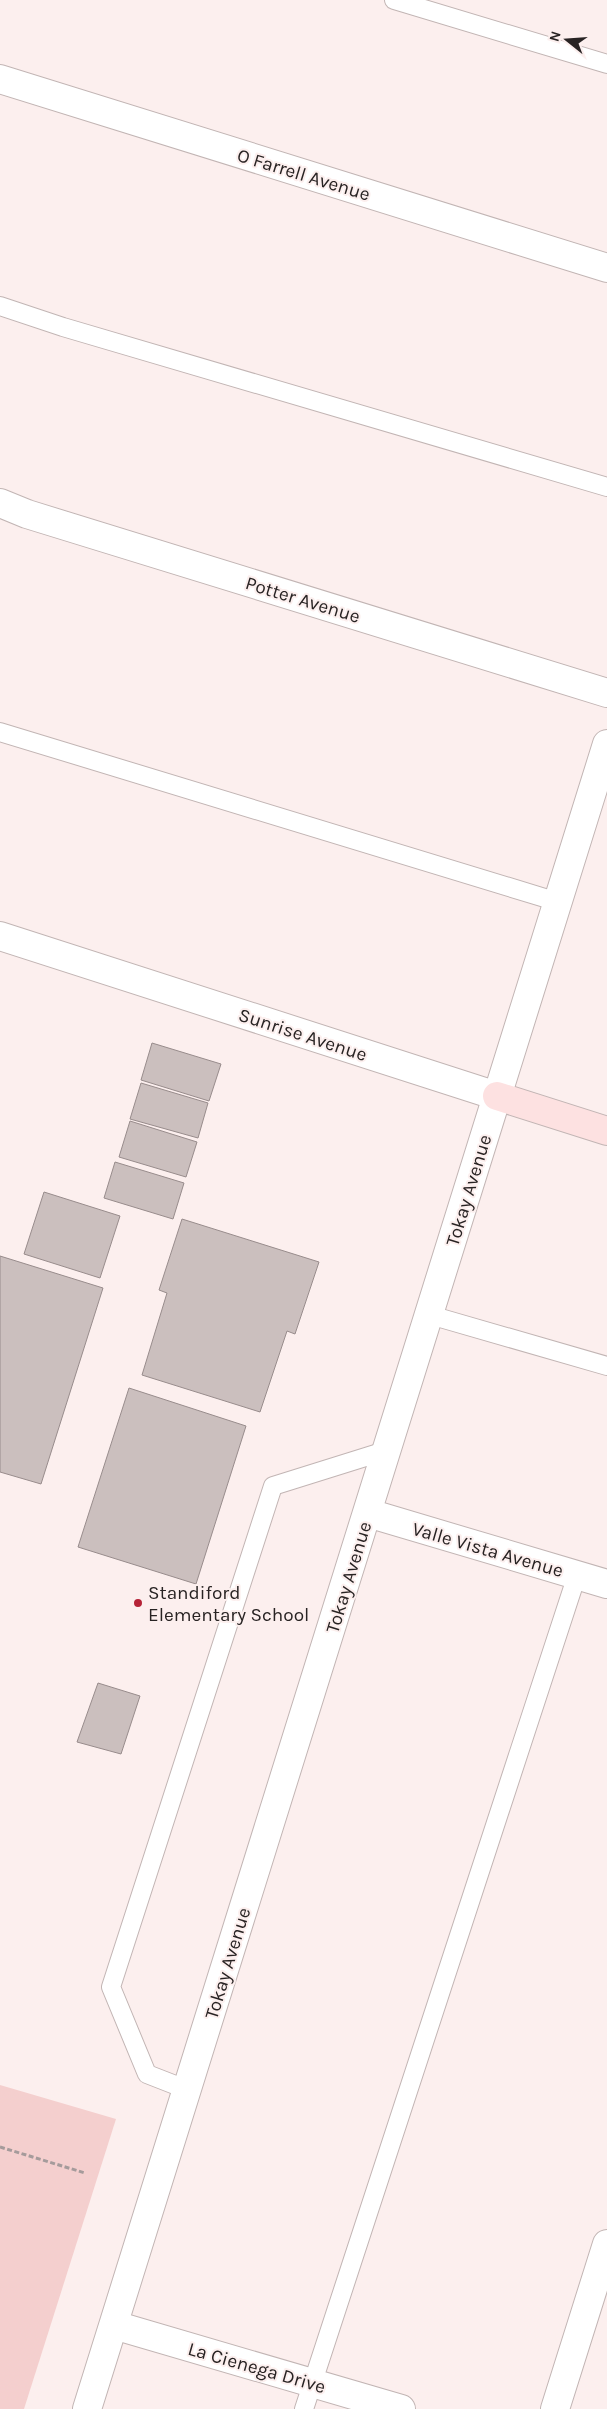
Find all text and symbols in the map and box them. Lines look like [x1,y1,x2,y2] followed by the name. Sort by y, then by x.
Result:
[542,15,592,65] north arrow
[545,29,565,44] text: N
[235,144,373,206] street label: O Farrell Avenue
[243,572,363,628] street label: Potter Avenue
[236,1004,370,1066] street label: Sunrise Avenue
[442,1132,496,1249] street label: Tokay Avenue
[410,1518,566,1582] street label: Valle Vista Avenue
[322,1519,376,1636] street label: Tokay Avenue
[148,1582,309,1626] place label: Standiford Elementary School
[132,1597,144,1609] marker: Standiford Elementary School
[201,1905,255,2022] street label: Tokay Avenue
[185,2338,328,2398] street label: La Cienega Drive

